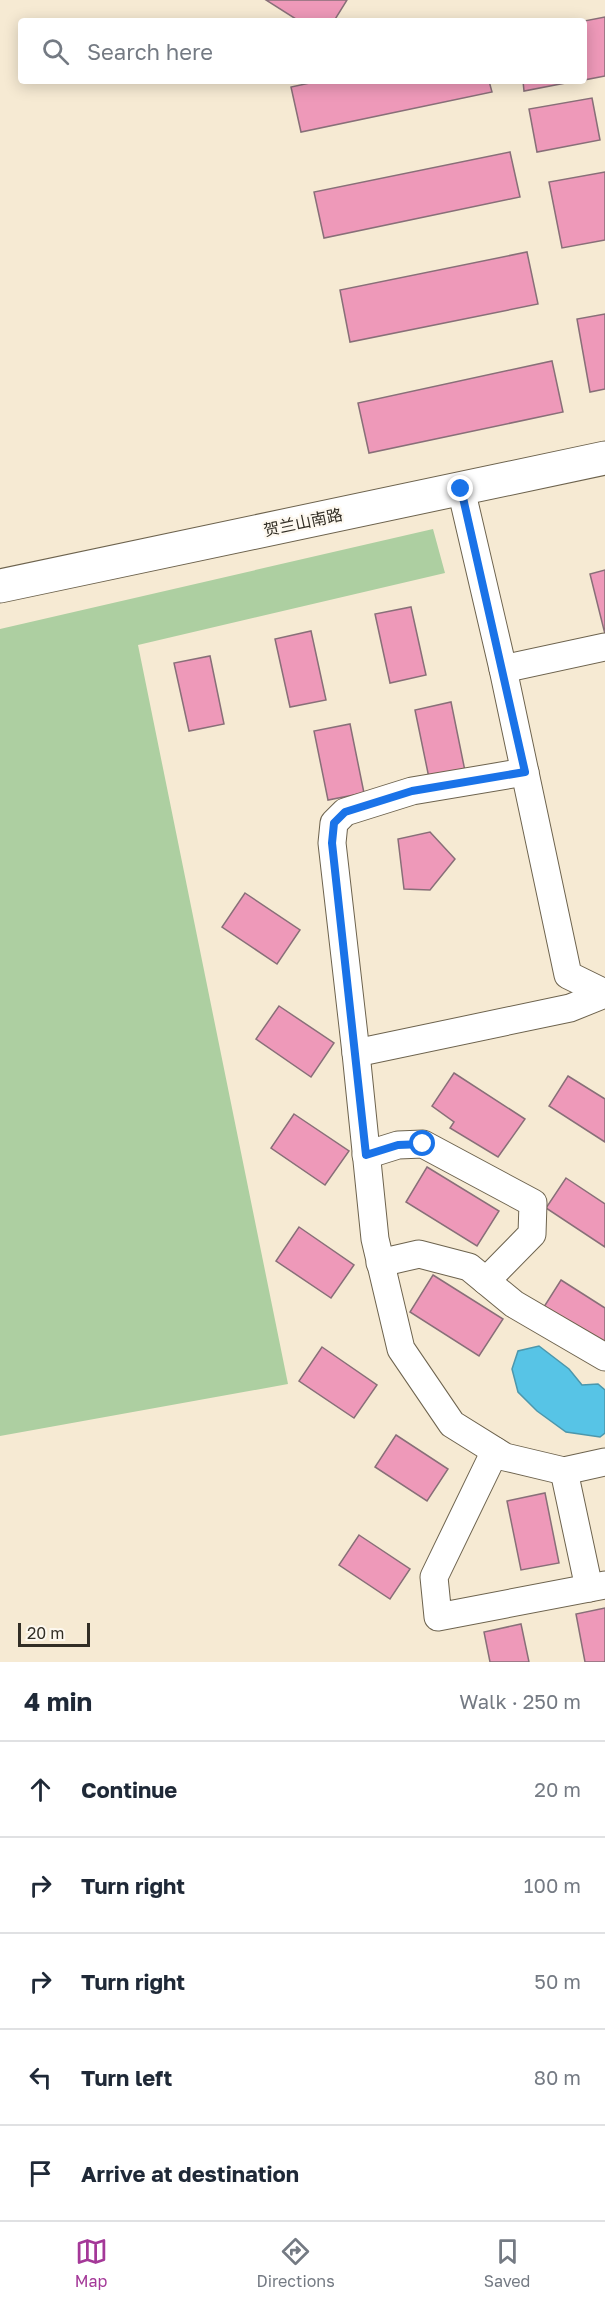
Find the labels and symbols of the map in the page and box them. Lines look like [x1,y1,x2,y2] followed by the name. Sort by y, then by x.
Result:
[447,475,473,501] route end
[262,504,344,540] street label: 贺兰山南路
[409,1130,435,1156] route start
[18,1620,90,1648] scale bar

